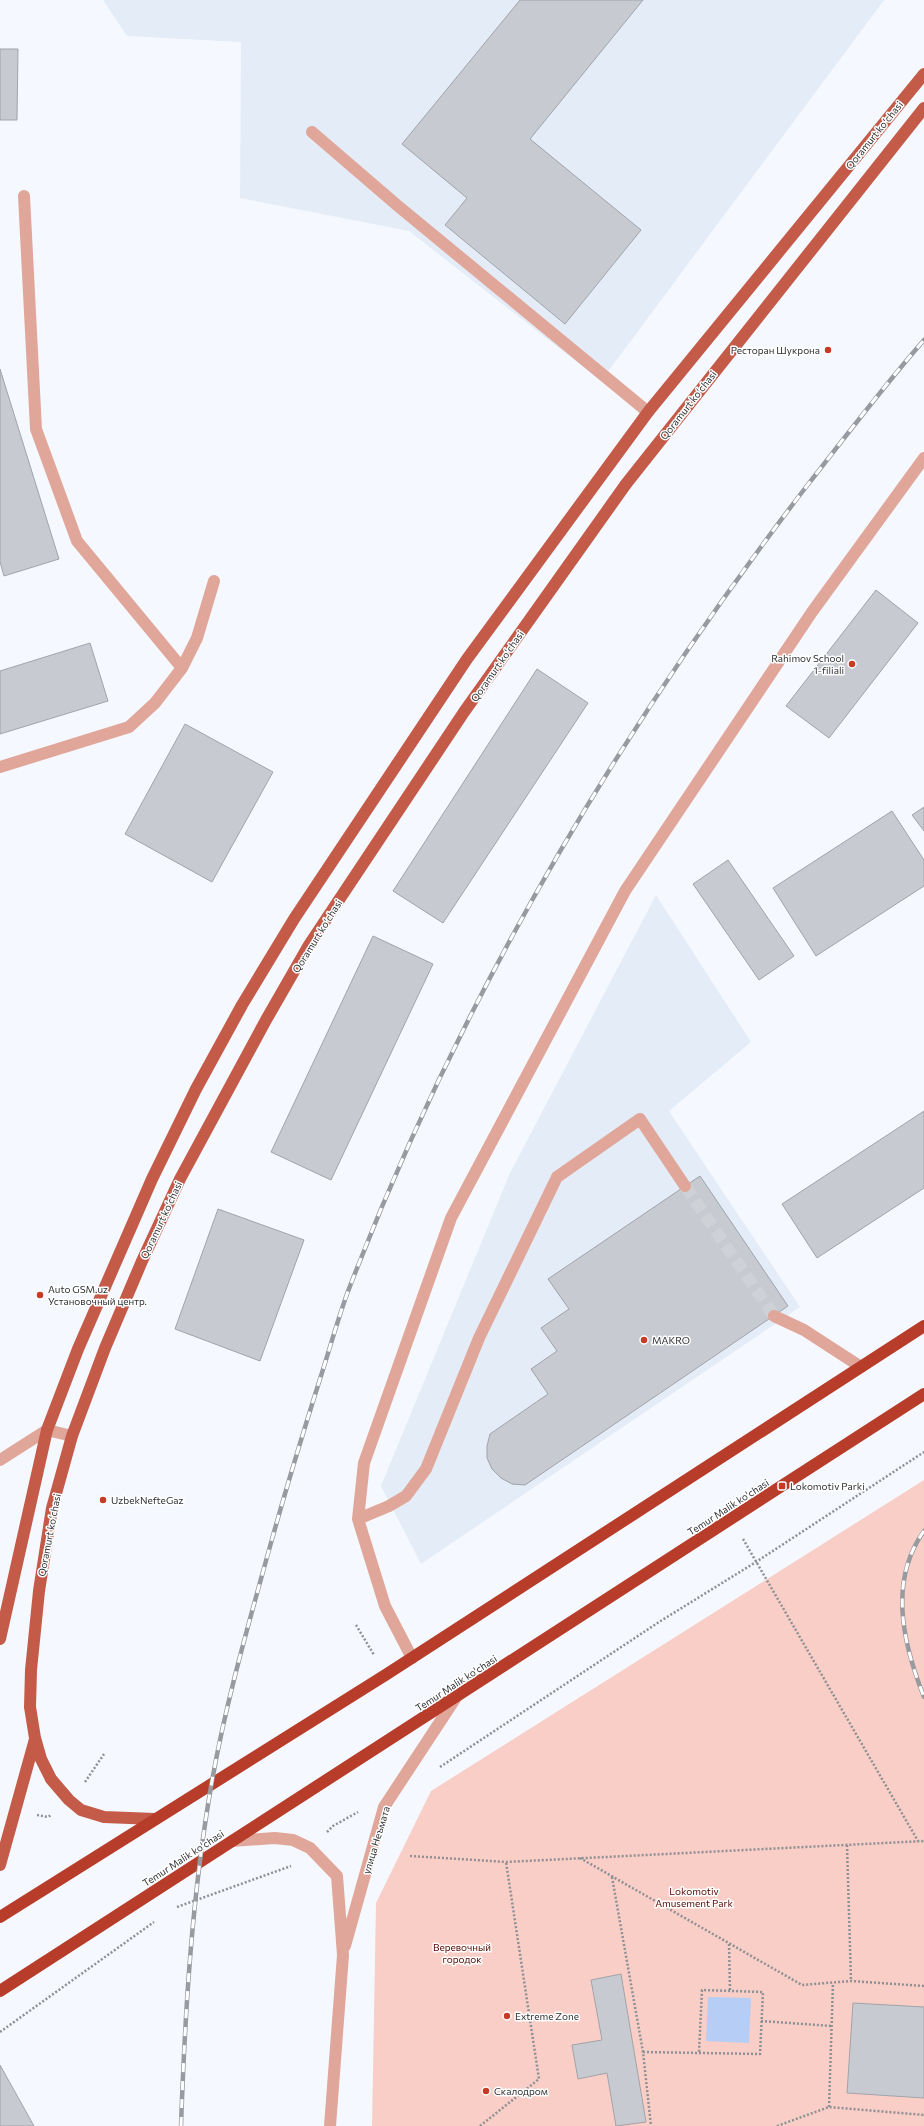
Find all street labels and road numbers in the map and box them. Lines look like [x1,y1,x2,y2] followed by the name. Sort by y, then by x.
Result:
[843,99,905,171] street label: Qoramurt koʻchasi
[657,368,719,442] street label: Qoramurt koʻchasi
[468,628,526,704] street label: Qoramurt koʻchasi
[290,897,344,975] street label: Qoramurt koʻchasi
[138,1179,184,1261] street label: Qoramurt koʻchasi
[685,1476,771,1538] street label: Temur Malik ko'chasi
[35,1493,63,1577] street label: Qoramurt koʻchasi
[413,1652,499,1714] street label: Temur Malik ko'chasi
[360,1805,392,1875] street label: улица Неъмата
[140,1827,226,1889] street label: Temur Malik ko'chasi

